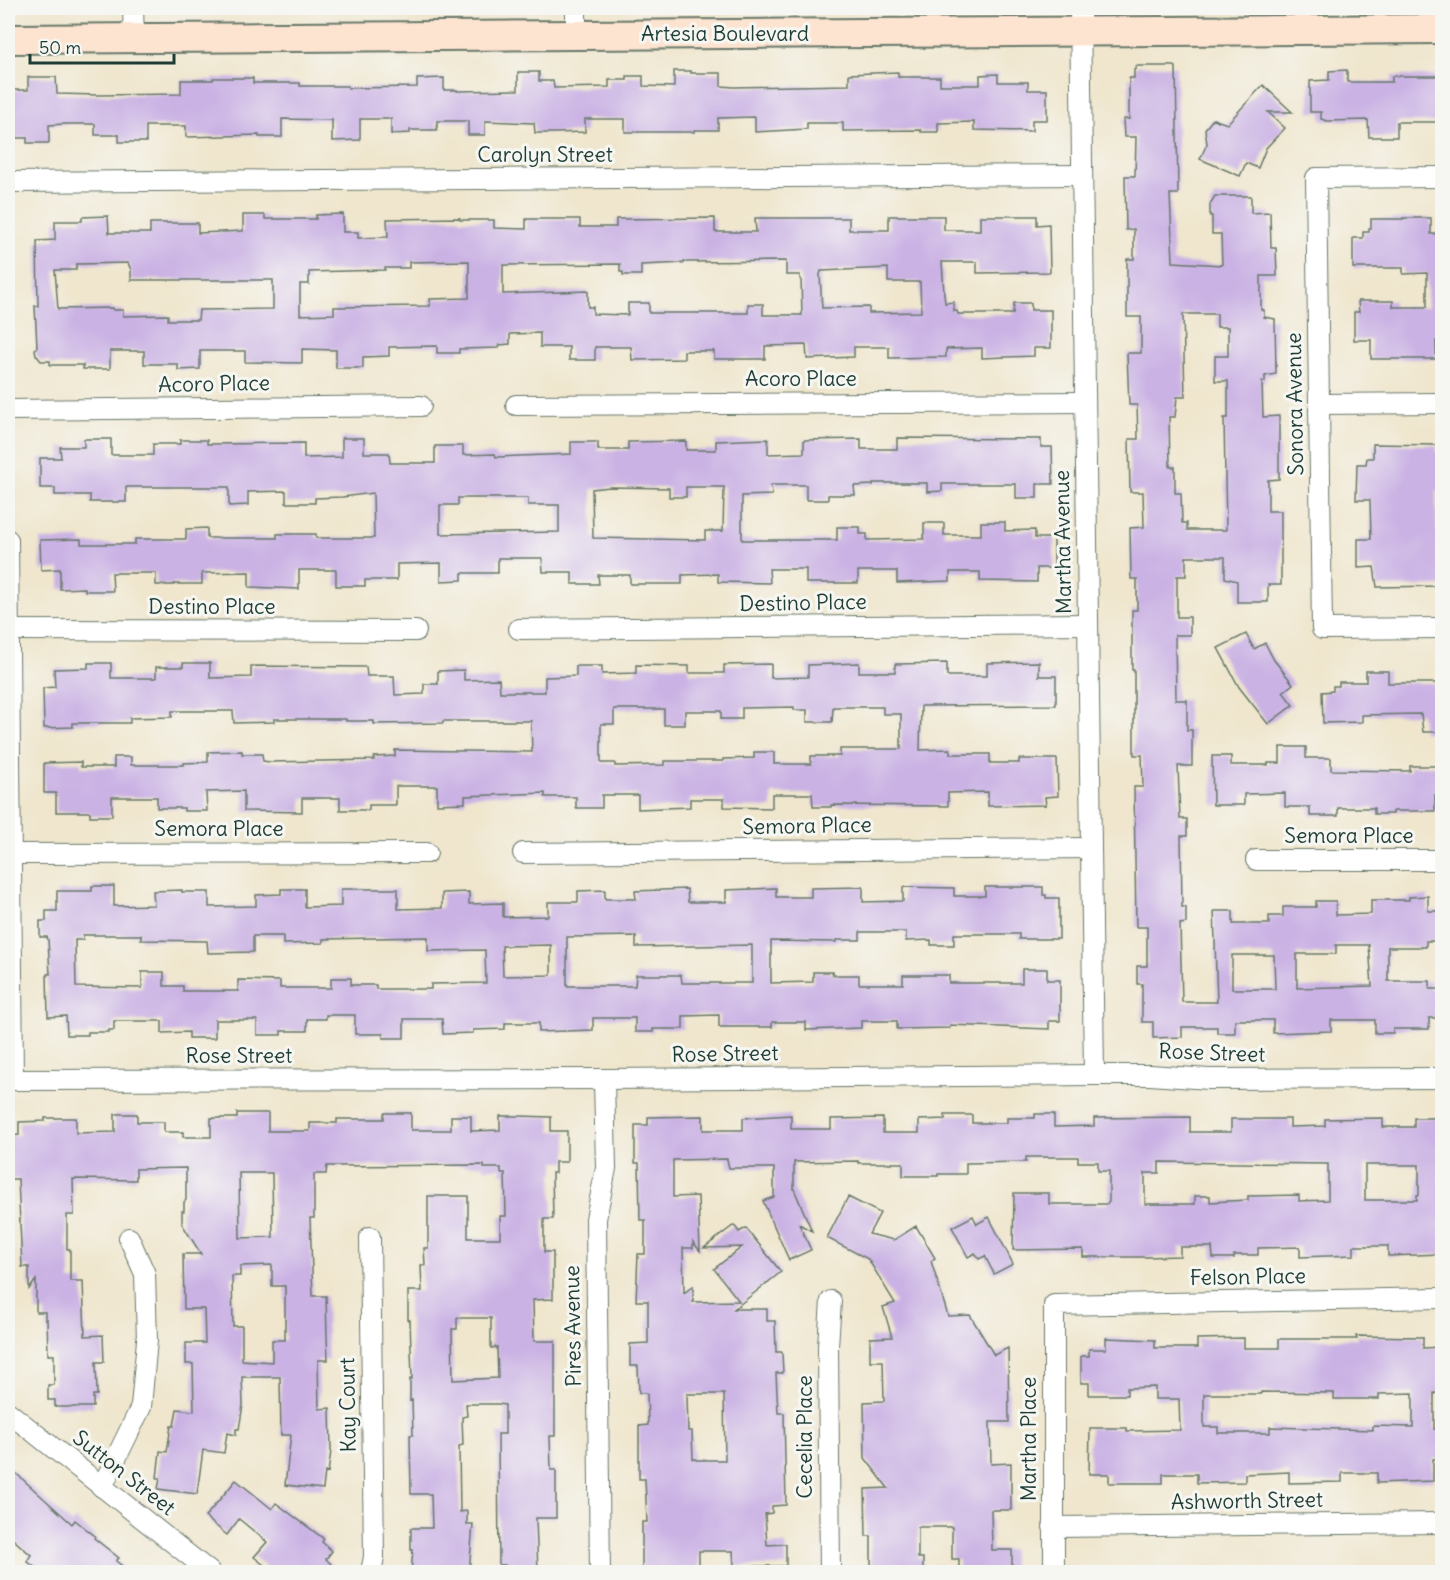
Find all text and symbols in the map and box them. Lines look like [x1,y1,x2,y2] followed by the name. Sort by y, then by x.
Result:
[641,20,809,47] street label: Artesia Boulevard
[30,27,174,65] scale bar
[39,36,81,59] text: 50 m
[477,141,613,168] street label: Carolyn Street
[1280,332,1309,476] street label: Sonora Avenue
[745,365,857,392] street label: Acoro Place
[158,369,270,398] street label: Acoro Place
[1048,470,1077,614] street label: Martha Avenue
[739,588,867,617] street label: Destino Place
[148,593,276,620] street label: Destino Place
[742,811,872,840] street label: Semora Place
[154,815,284,842] street label: Semora Place
[1284,822,1414,849] street label: Semora Place
[1158,1037,1266,1068] street label: Rose Street
[671,1039,779,1068] street label: Rose Street
[186,1042,292,1069] street label: Rose Street
[1190,1262,1306,1291] street label: Felson Place
[558,1265,587,1387] street label: Pires Avenue
[333,1357,362,1453] street label: Kay Court
[791,1375,818,1499] street label: Cecelia Place
[1015,1377,1042,1501] street label: Martha Place
[67,1424,181,1521] street label: Sutton Street
[1171,1486,1323,1515] street label: Ashworth Street

